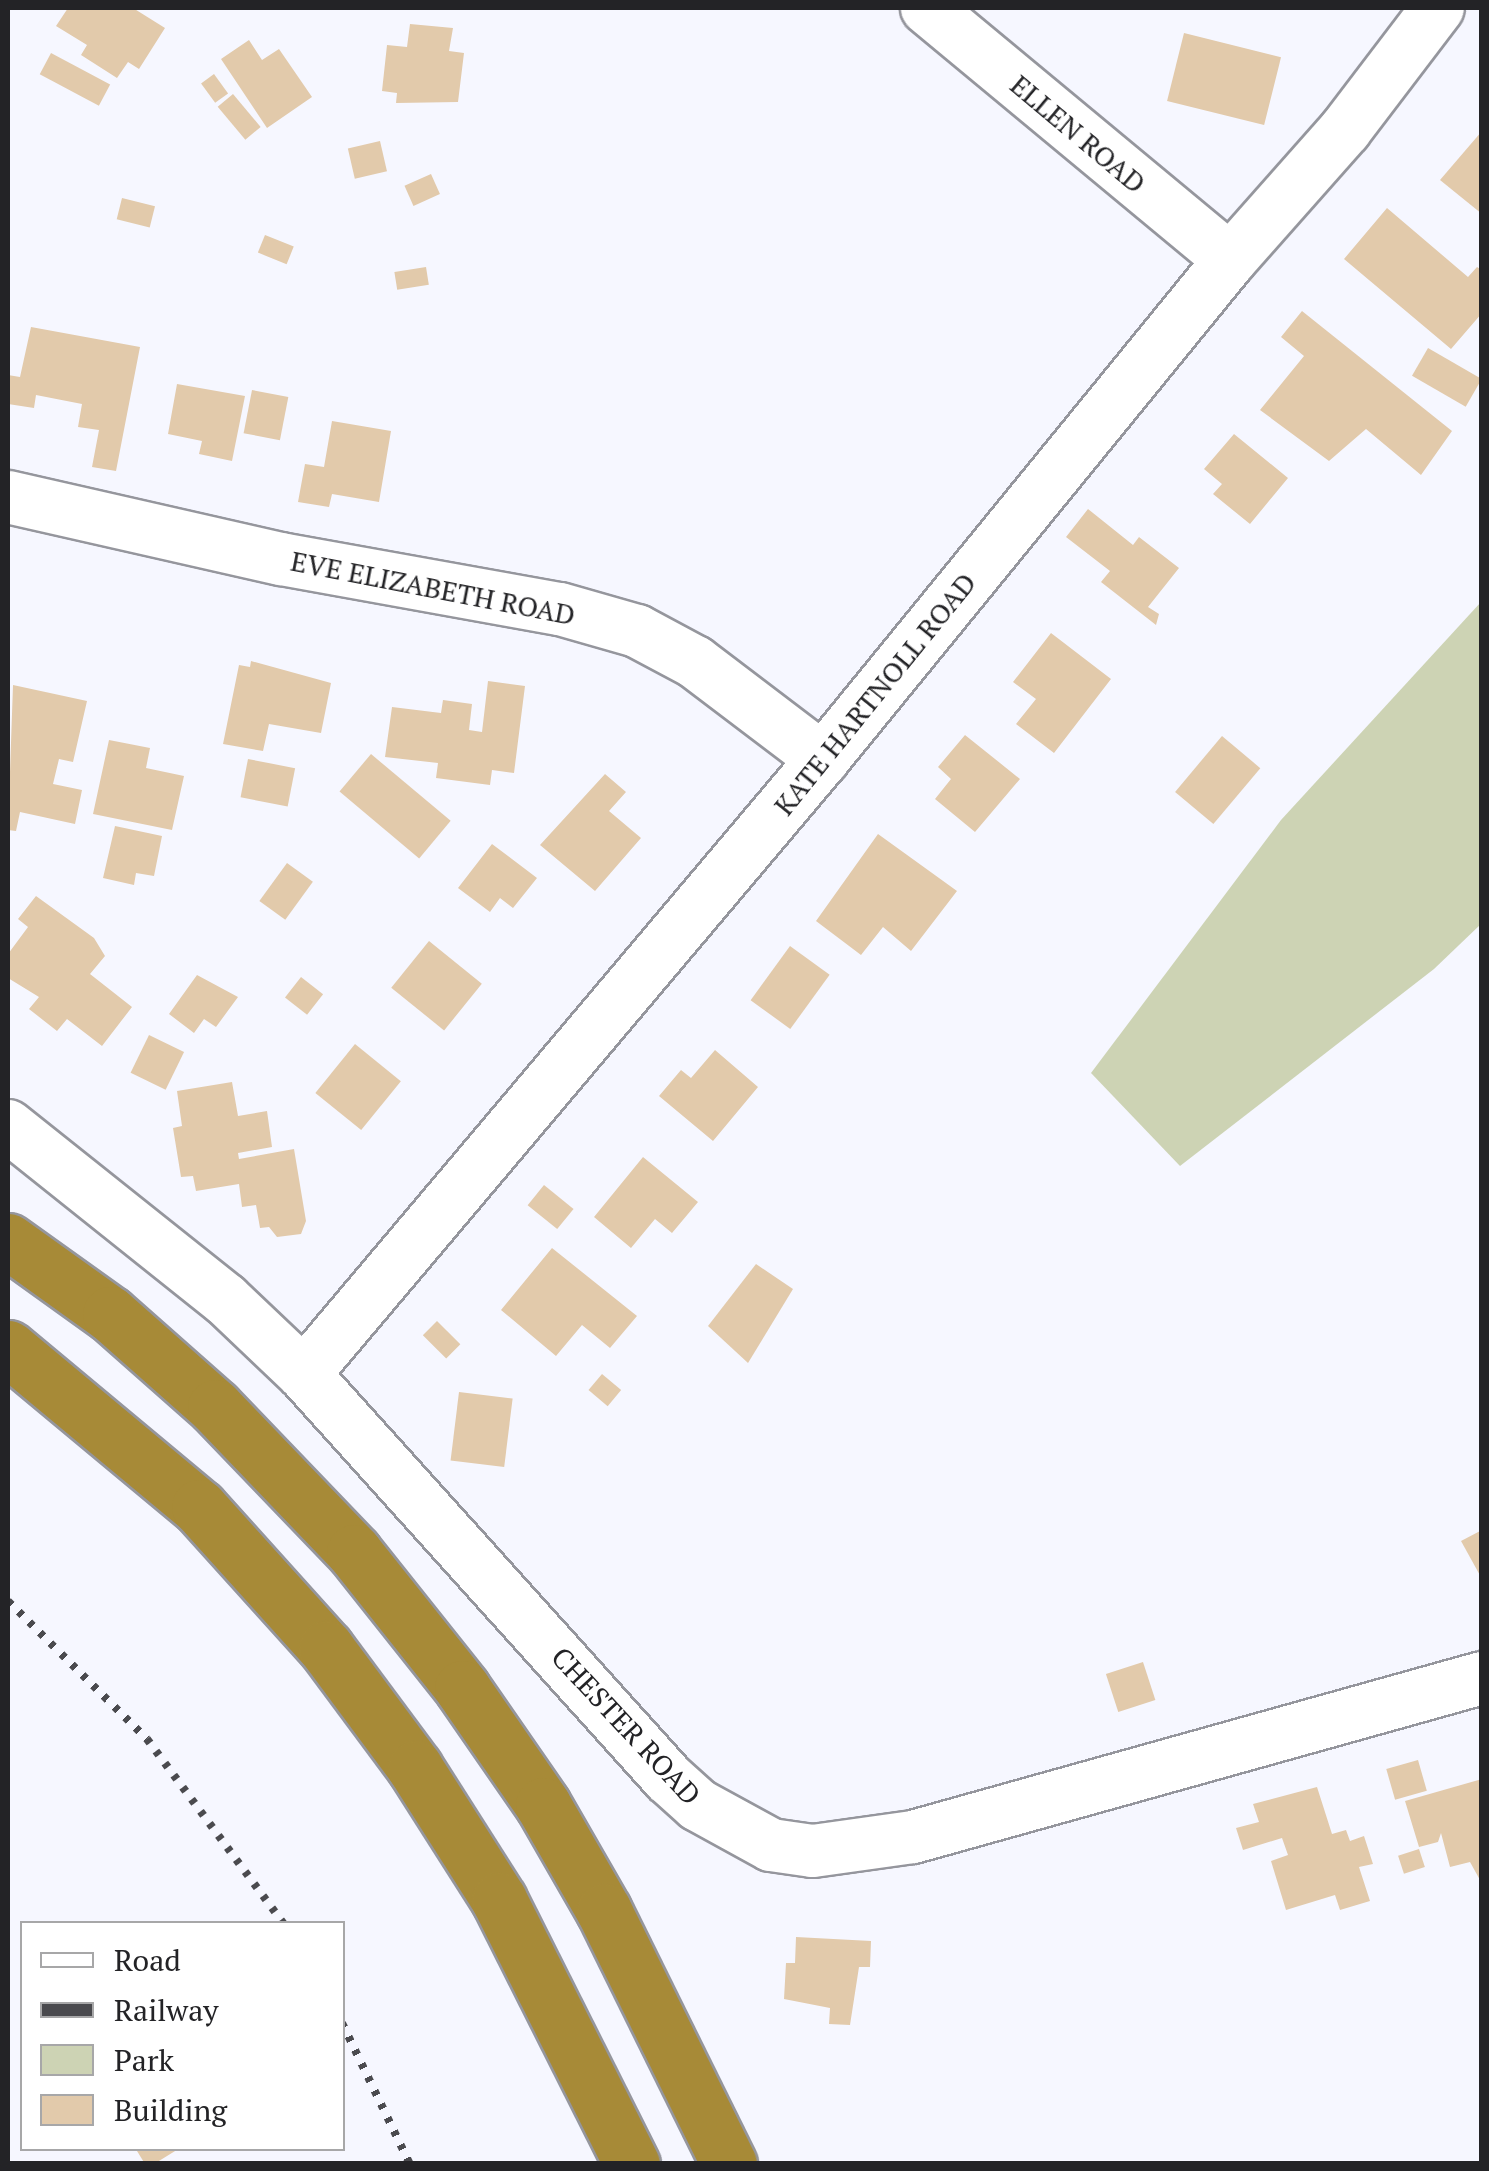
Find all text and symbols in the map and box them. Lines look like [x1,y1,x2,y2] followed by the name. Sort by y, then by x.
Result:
[1004,68,1152,200] street label: ELLEN ROAD
[288,544,578,632] street label: EVE ELIZABETH ROAD
[767,566,983,822] street label: KATE HARTNOLL ROAD
[544,1640,708,1812] street label: CHESTER ROAD
[20,1921,345,2151] legend
[114,1940,181,1980] text: Road
[114,1990,218,2030] text: Railway
[114,2040,174,2080] text: Park
[114,2090,227,2130] text: Building

